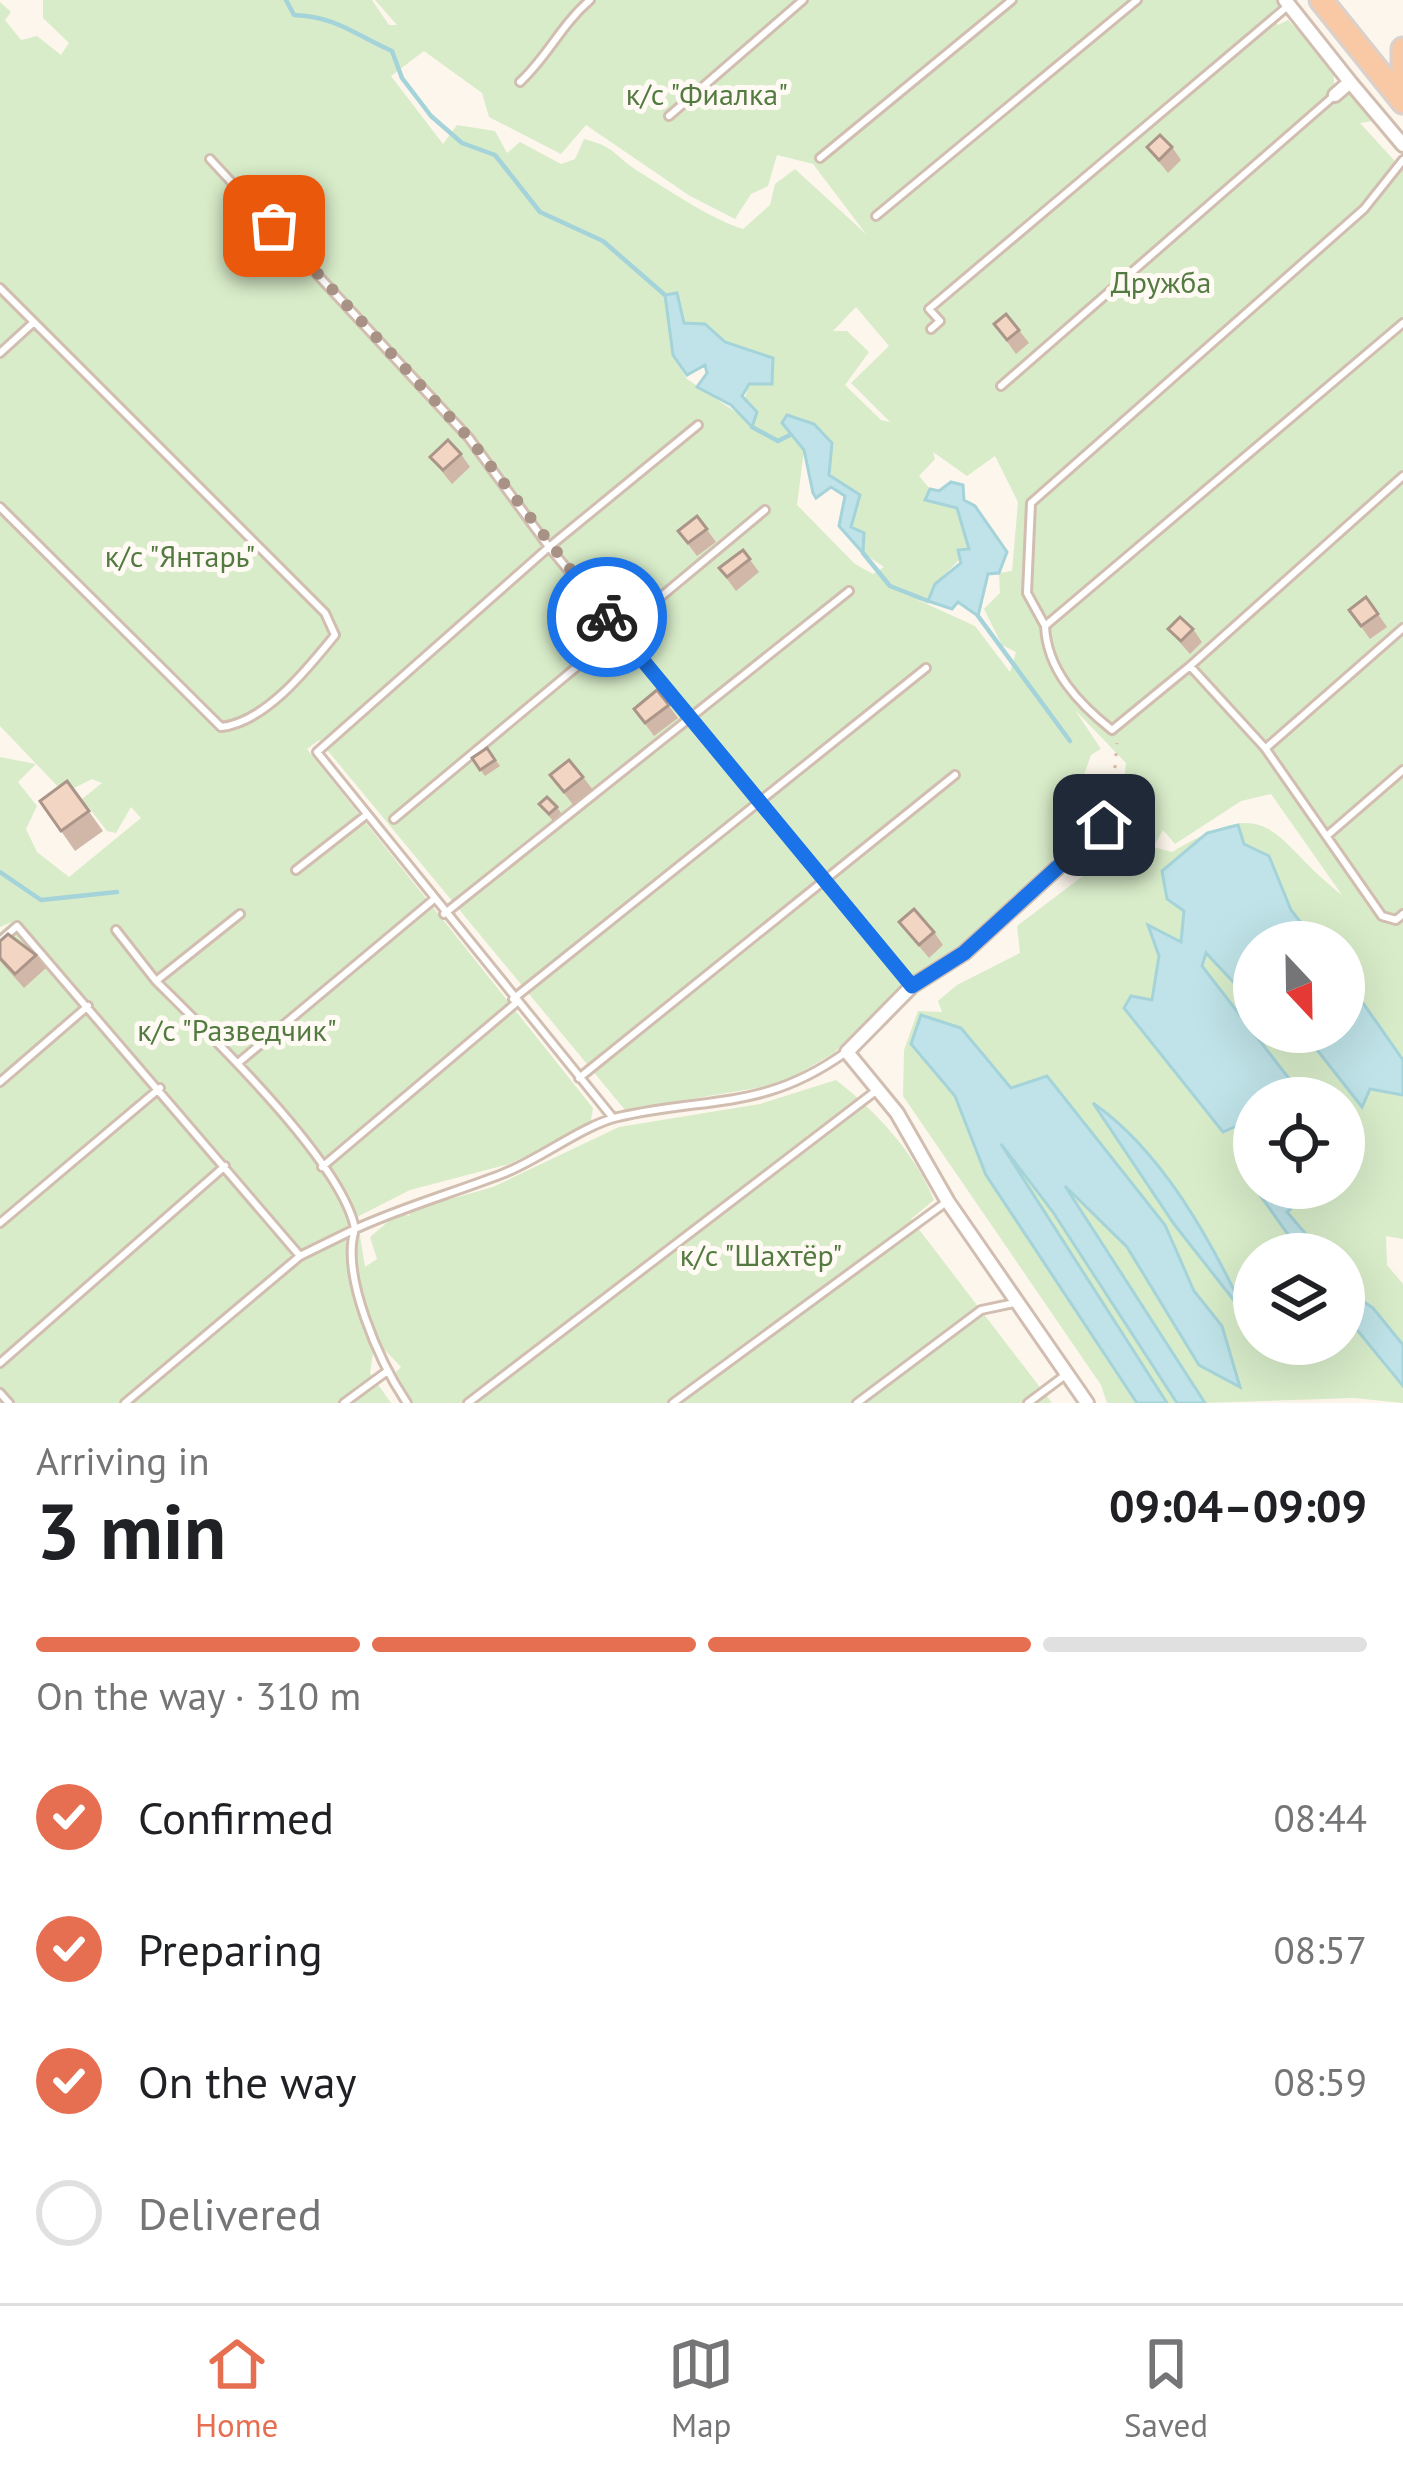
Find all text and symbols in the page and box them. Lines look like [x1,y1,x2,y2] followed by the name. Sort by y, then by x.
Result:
[626,74,788,113] park label: к/с "Фиалка"
[223,175,325,277] pin
[241,193,307,259] icon: bag
[1111,262,1211,301] park label: Дружба
[105,536,255,575] park label: к/с "Янтарь"
[547,557,667,677] courier
[574,584,640,650] icon: bike
[1053,774,1155,876] pin
[1071,792,1137,858] icon: home
[1233,921,1365,1053] north arrow
[1233,921,1365,1365] map controls
[137,1010,337,1049] park label: к/с "Разведчик"
[1233,1077,1365,1209] button: locate
[1233,1233,1365,1365] button: layers
[680,1235,842,1274] park label: к/с "Шахтёр"
[36,1435,210,1486] text: Arriving in
[1109,1476,1367,1534] text: 09:04–09:09
[36,1480,226,1581] text: 3 min
[36,1670,361,1721] text: On the way · 310 m
[36,1784,102,1850] icon: check
[138,1788,334,1846] text: Confirmed
[1273,1792,1367,1843] text: 08:44
[36,1916,102,1982] icon: check
[138,1920,323,1978] text: Preparing
[1273,1924,1367,1975] text: 08:57
[36,2048,102,2114] icon: check
[138,2052,357,2110] text: On the way
[1273,2056,1367,2107] text: 08:59
[138,2184,322,2242] text: Delivered
[195,2331,278,2446] tab: Home
[668,2331,734,2446] tab: Map
[1124,2331,1208,2446] tab: Saved

